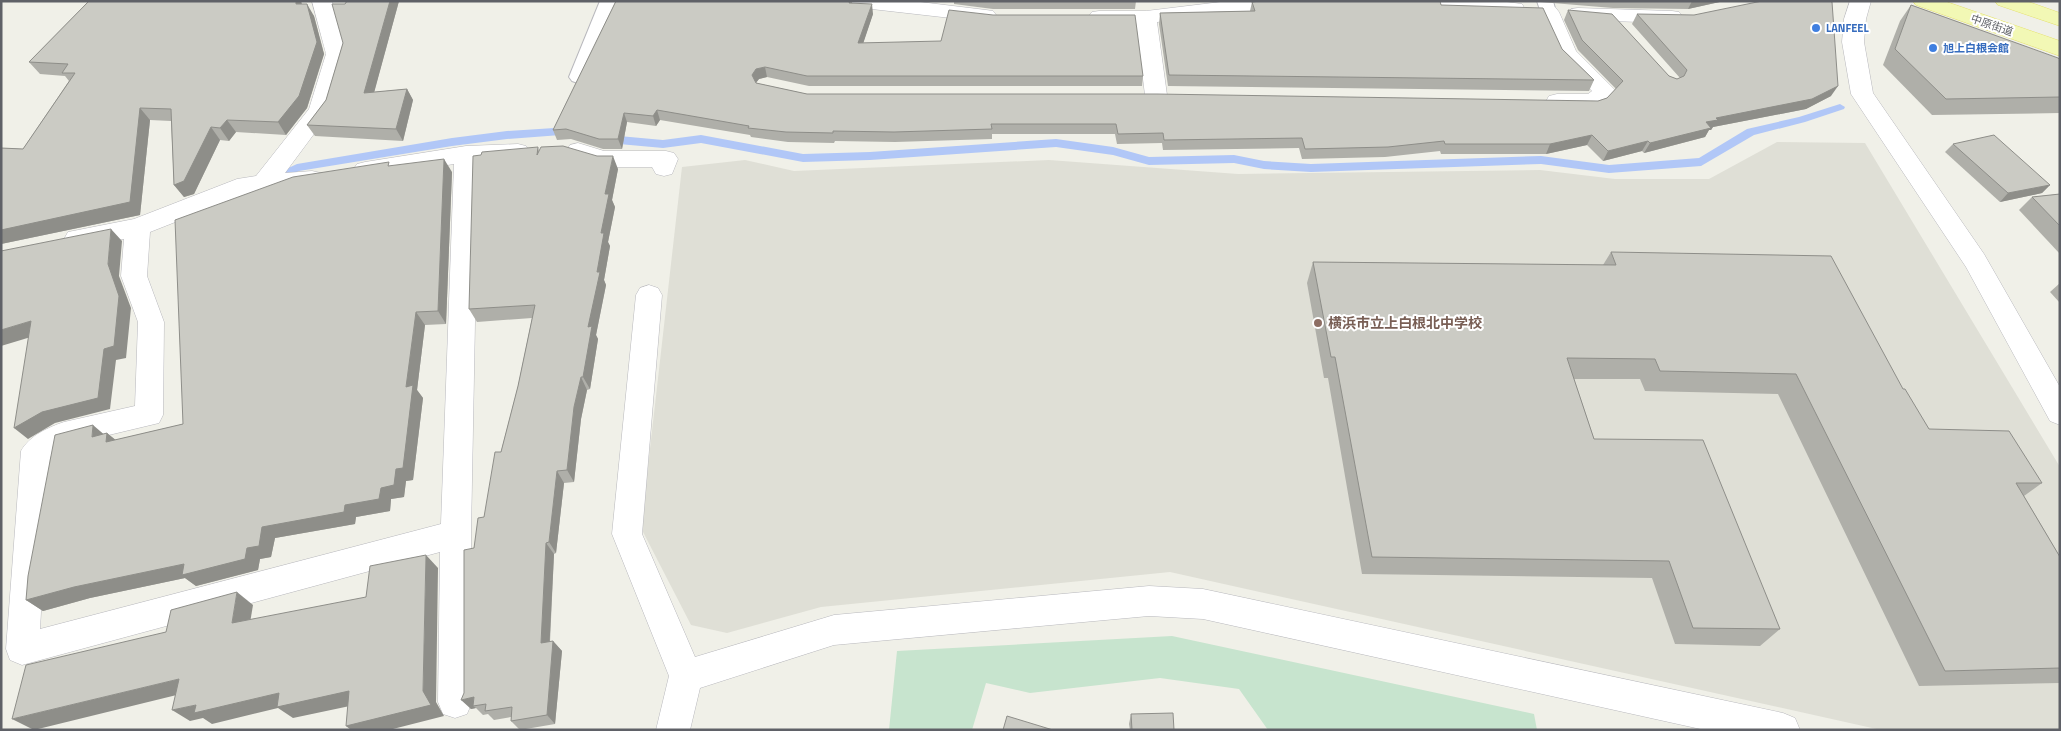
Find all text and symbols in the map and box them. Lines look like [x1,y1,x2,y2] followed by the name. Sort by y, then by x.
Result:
[1969,10,2015,40] street label: 中原街道
[1826,20,1869,36] place label: LANFEEL
[1810,22,1822,34] marker: LANFEEL
[1943,40,2009,56] place label: 旭上白根会館
[1927,42,1939,54] marker: 旭上白根会館
[1328,312,1482,333] place label: 横浜市立上白根北中学校
[1312,317,1324,329] marker: 横浜市立上白根北中学校

